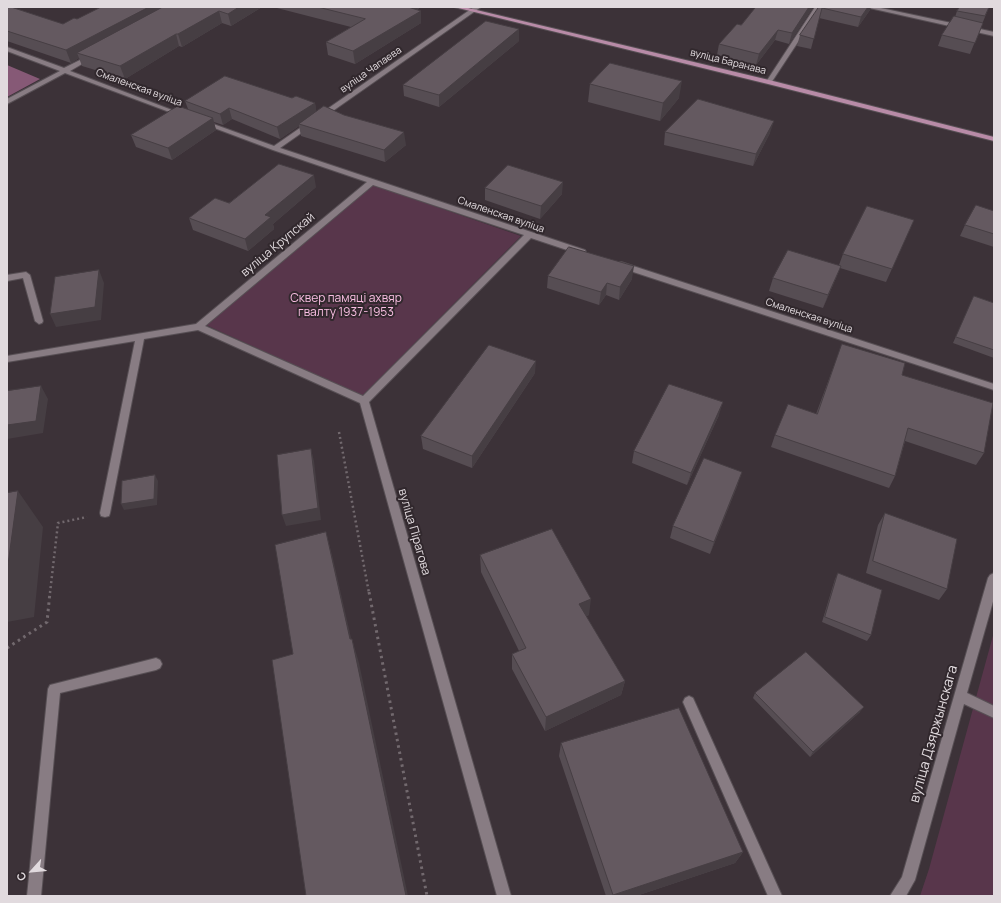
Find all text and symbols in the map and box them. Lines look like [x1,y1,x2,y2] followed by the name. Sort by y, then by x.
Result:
[338,44,404,96] street label: вуліца Чапаева
[689,47,767,77] street label: вуліца Баранава
[94,67,184,109] street label: Смаленская вуліца
[456,195,546,235] street label: Смаленская вуліца
[238,210,318,280] street label: вуліца Крупскай
[290,292,402,320] park label: Сквер памяці ахвяр гвалту 1937-1953
[764,296,854,336] street label: Смаленская вуліца
[395,487,433,577] street label: вуліца Пірагова
[906,663,962,805] street label: вуліца Дзяржынскага
[12,851,52,891] north arrow
[12,870,29,884] text: С

